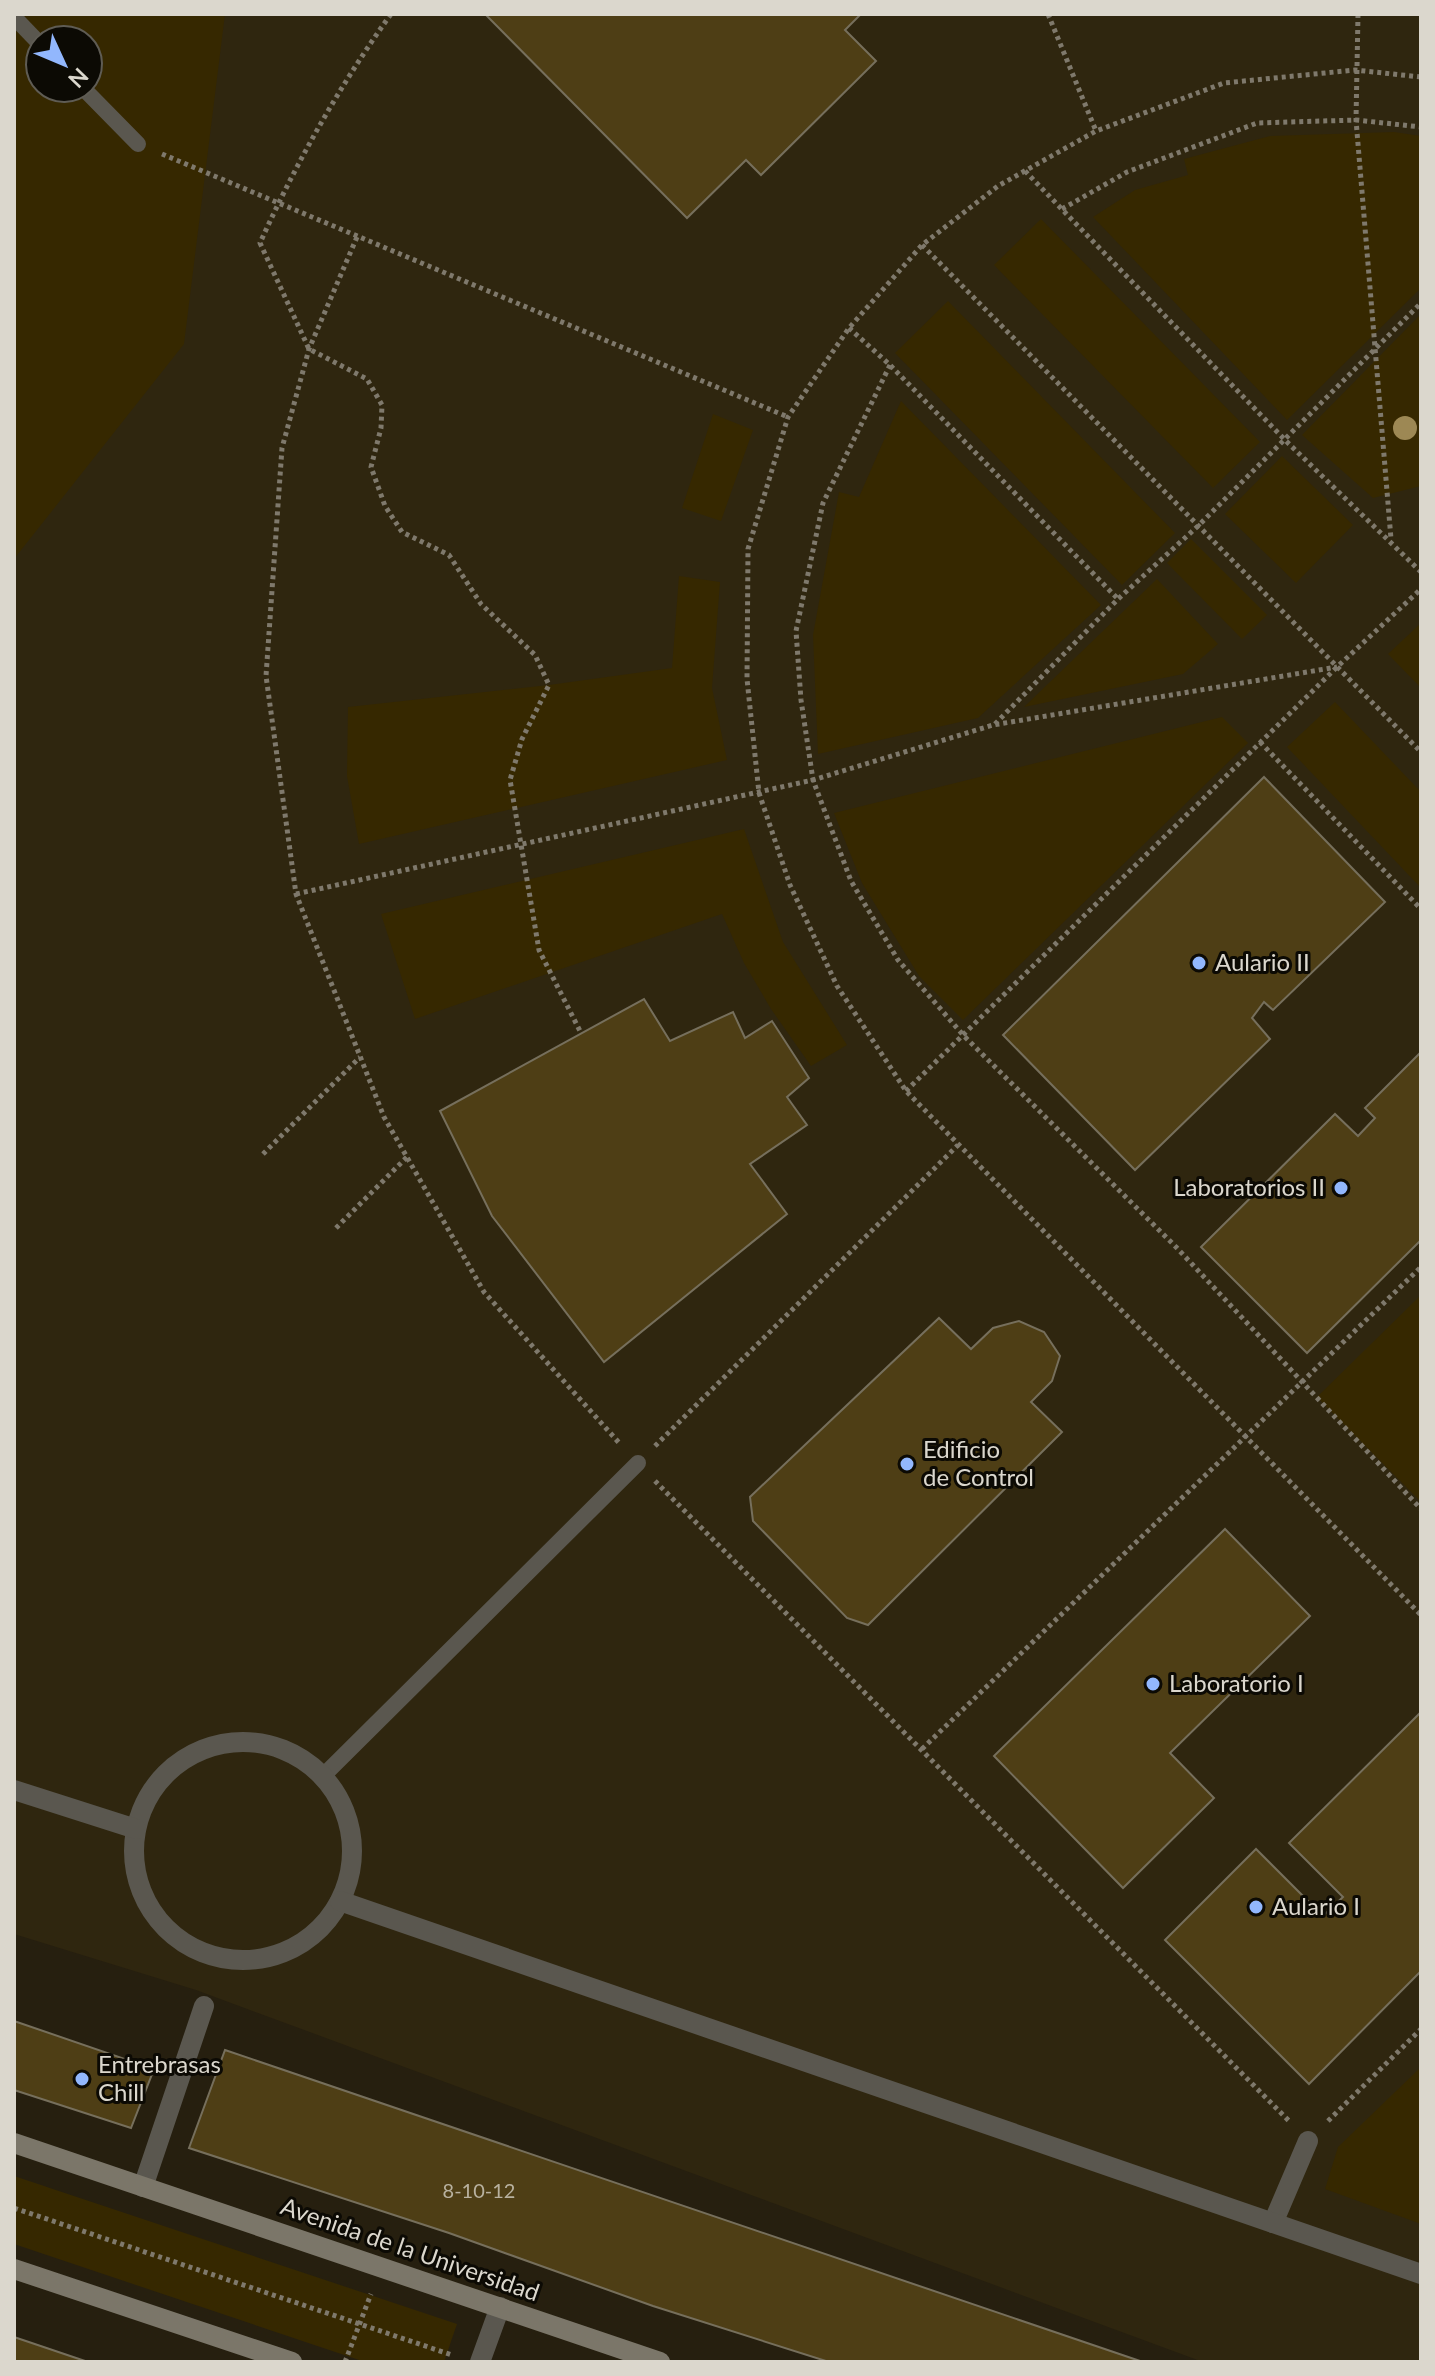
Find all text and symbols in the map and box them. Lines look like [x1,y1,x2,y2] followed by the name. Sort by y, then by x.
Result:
[24,24,104,104] north arrow
[63,63,94,94] text: N
[1215,947,1310,976] place label: Aulario II
[1190,954,1208,972] marker: Aulario II
[1173,1172,1325,1201] place label: Laboratorios II
[1332,1179,1350,1197] marker: Laboratorios II
[923,1434,1034,1491] place label: Edificio de Control
[898,1455,916,1473] marker: Edificio de Control
[1169,1668,1304,1697] place label: Laboratorio I
[1144,1675,1162,1693] marker: Laboratorio I
[1272,1891,1360,1920] place label: Aulario I
[1247,1898,1265,1916] marker: Aulario I
[98,2049,221,2106] place label: Entrebrasas Chill
[73,2070,91,2088] marker: Entrebrasas Chill
[443,2178,515,2202] house number: 8-10-12
[277,2191,544,2306] street label: Avenida de la Universidad

